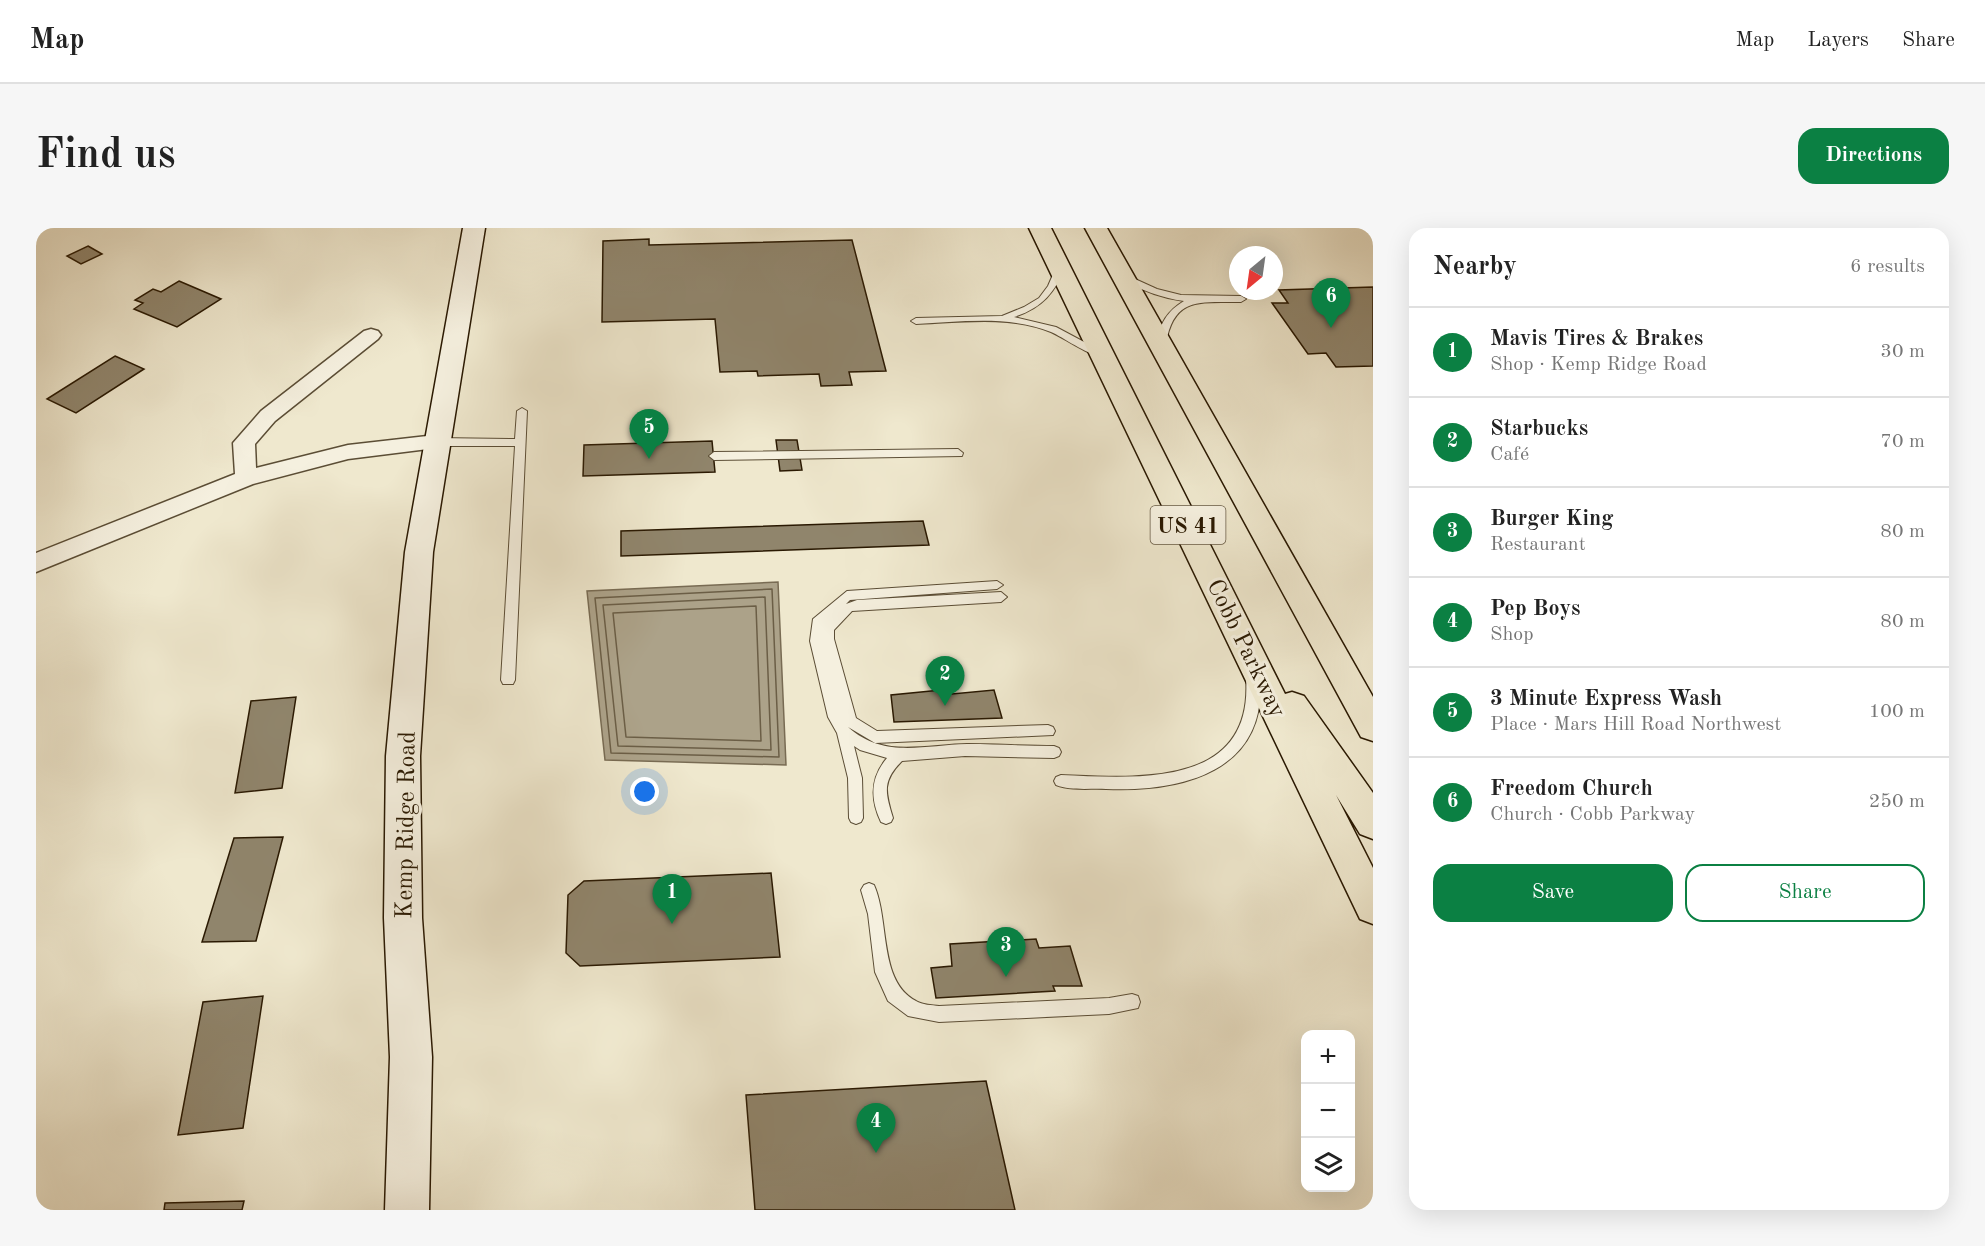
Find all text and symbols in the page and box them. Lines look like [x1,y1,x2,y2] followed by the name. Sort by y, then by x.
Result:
[30,27,84,55] text: Map
[1735,30,1774,51] text: Map
[1807,30,1869,51] text: Layers
[1902,30,1955,51] text: Share
[1798,128,1949,184] button: Directions
[36,135,175,177] text: Find us
[1229,246,1283,300] north arrow
[1433,254,1517,280] text: Nearby
[1850,257,1925,277] text: 6 results
[1312,279,1350,328] pin: 6
[1490,328,1703,350] text: Mavis Tires & Brakes
[1447,342,1458,362] text: 1
[1880,342,1925,362] text: 30 m
[1490,355,1707,375] text: Shop · Kemp Ridge Road
[630,410,668,459] pin: 5
[1490,418,1588,440] text: Starbucks
[1447,432,1458,452] text: 2
[1880,432,1925,452] text: 70 m
[1490,445,1529,465] text: Café
[1150,506,1226,544] road number: US 41
[1490,508,1613,530] text: Burger King
[1447,522,1458,542] text: 3
[1880,522,1925,542] text: 80 m
[1490,535,1586,555] text: Restaurant
[1201,576,1289,722] street label: Cobb Parkway
[1490,598,1581,620] text: Pep Boys
[1447,612,1458,632] text: 4
[1880,612,1925,632] text: 80 m
[1490,625,1534,645] text: Shop
[926,656,964,706] pin: 2
[1490,688,1722,710] text: 3 Minute Express Wash
[1447,702,1458,722] text: 5
[1869,702,1925,722] text: 100 m
[1490,715,1781,735] text: Place · Mars Hill Road Northwest
[393,731,421,919] street label: Kemp Ridge Road
[630,777,659,806] your location
[1490,778,1653,800] text: Freedom Church
[1447,792,1458,812] text: 6
[1869,792,1925,812] text: 250 m
[1490,805,1695,825] text: Church · Cobb Parkway
[1433,864,1673,922] button: Save
[1685,864,1925,922] button: Share
[652,874,692,924] pin: 1
[986,928,1026,977] pin: 3
[1301,1030,1355,1192] map controls
[1301,1030,1355,1084] button: +
[1301,1084,1355,1138] button: −
[856,1104,896,1153] pin: 4
[1301,1138,1355,1192] button: layers

